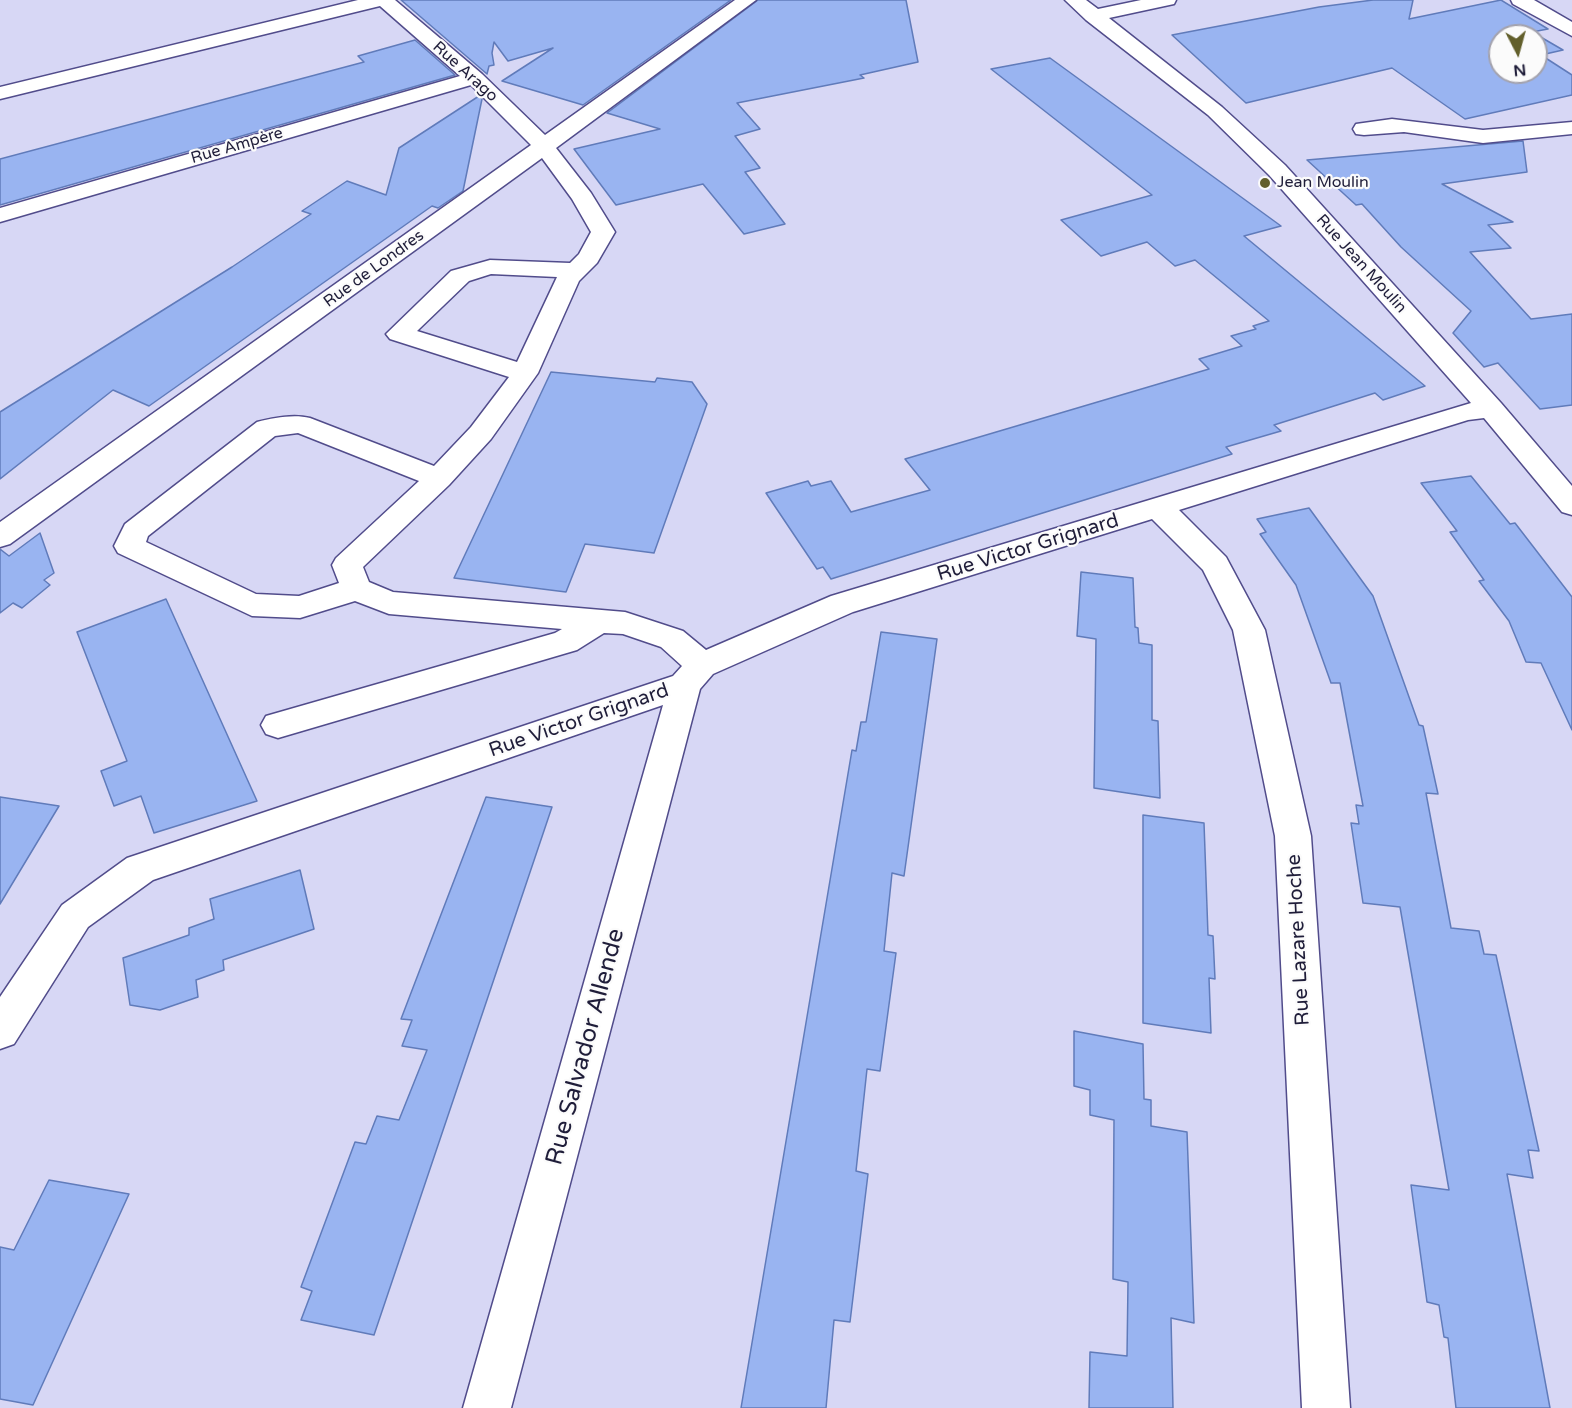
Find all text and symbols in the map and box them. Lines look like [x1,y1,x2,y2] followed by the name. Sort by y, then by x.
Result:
[1488,24,1548,84] north arrow
[428,38,502,106] street label: Rue Arago
[1512,59,1527,81] text: N
[189,124,285,168] street label: Rue Ampère
[1277,173,1369,193] place label: Jean Moulin
[1258,176,1272,190] marker: Jean Moulin
[1312,211,1410,317] street label: Rue Jean Moulin
[320,226,428,312] street label: Rue de Londres
[934,509,1122,587] street label: Rue Victor Grignard
[486,679,672,763] street label: Rue Victor Grignard
[1283,854,1315,1026] street label: Rue Lazare Hoche
[541,926,631,1168] street label: Rue Salvador Allende

